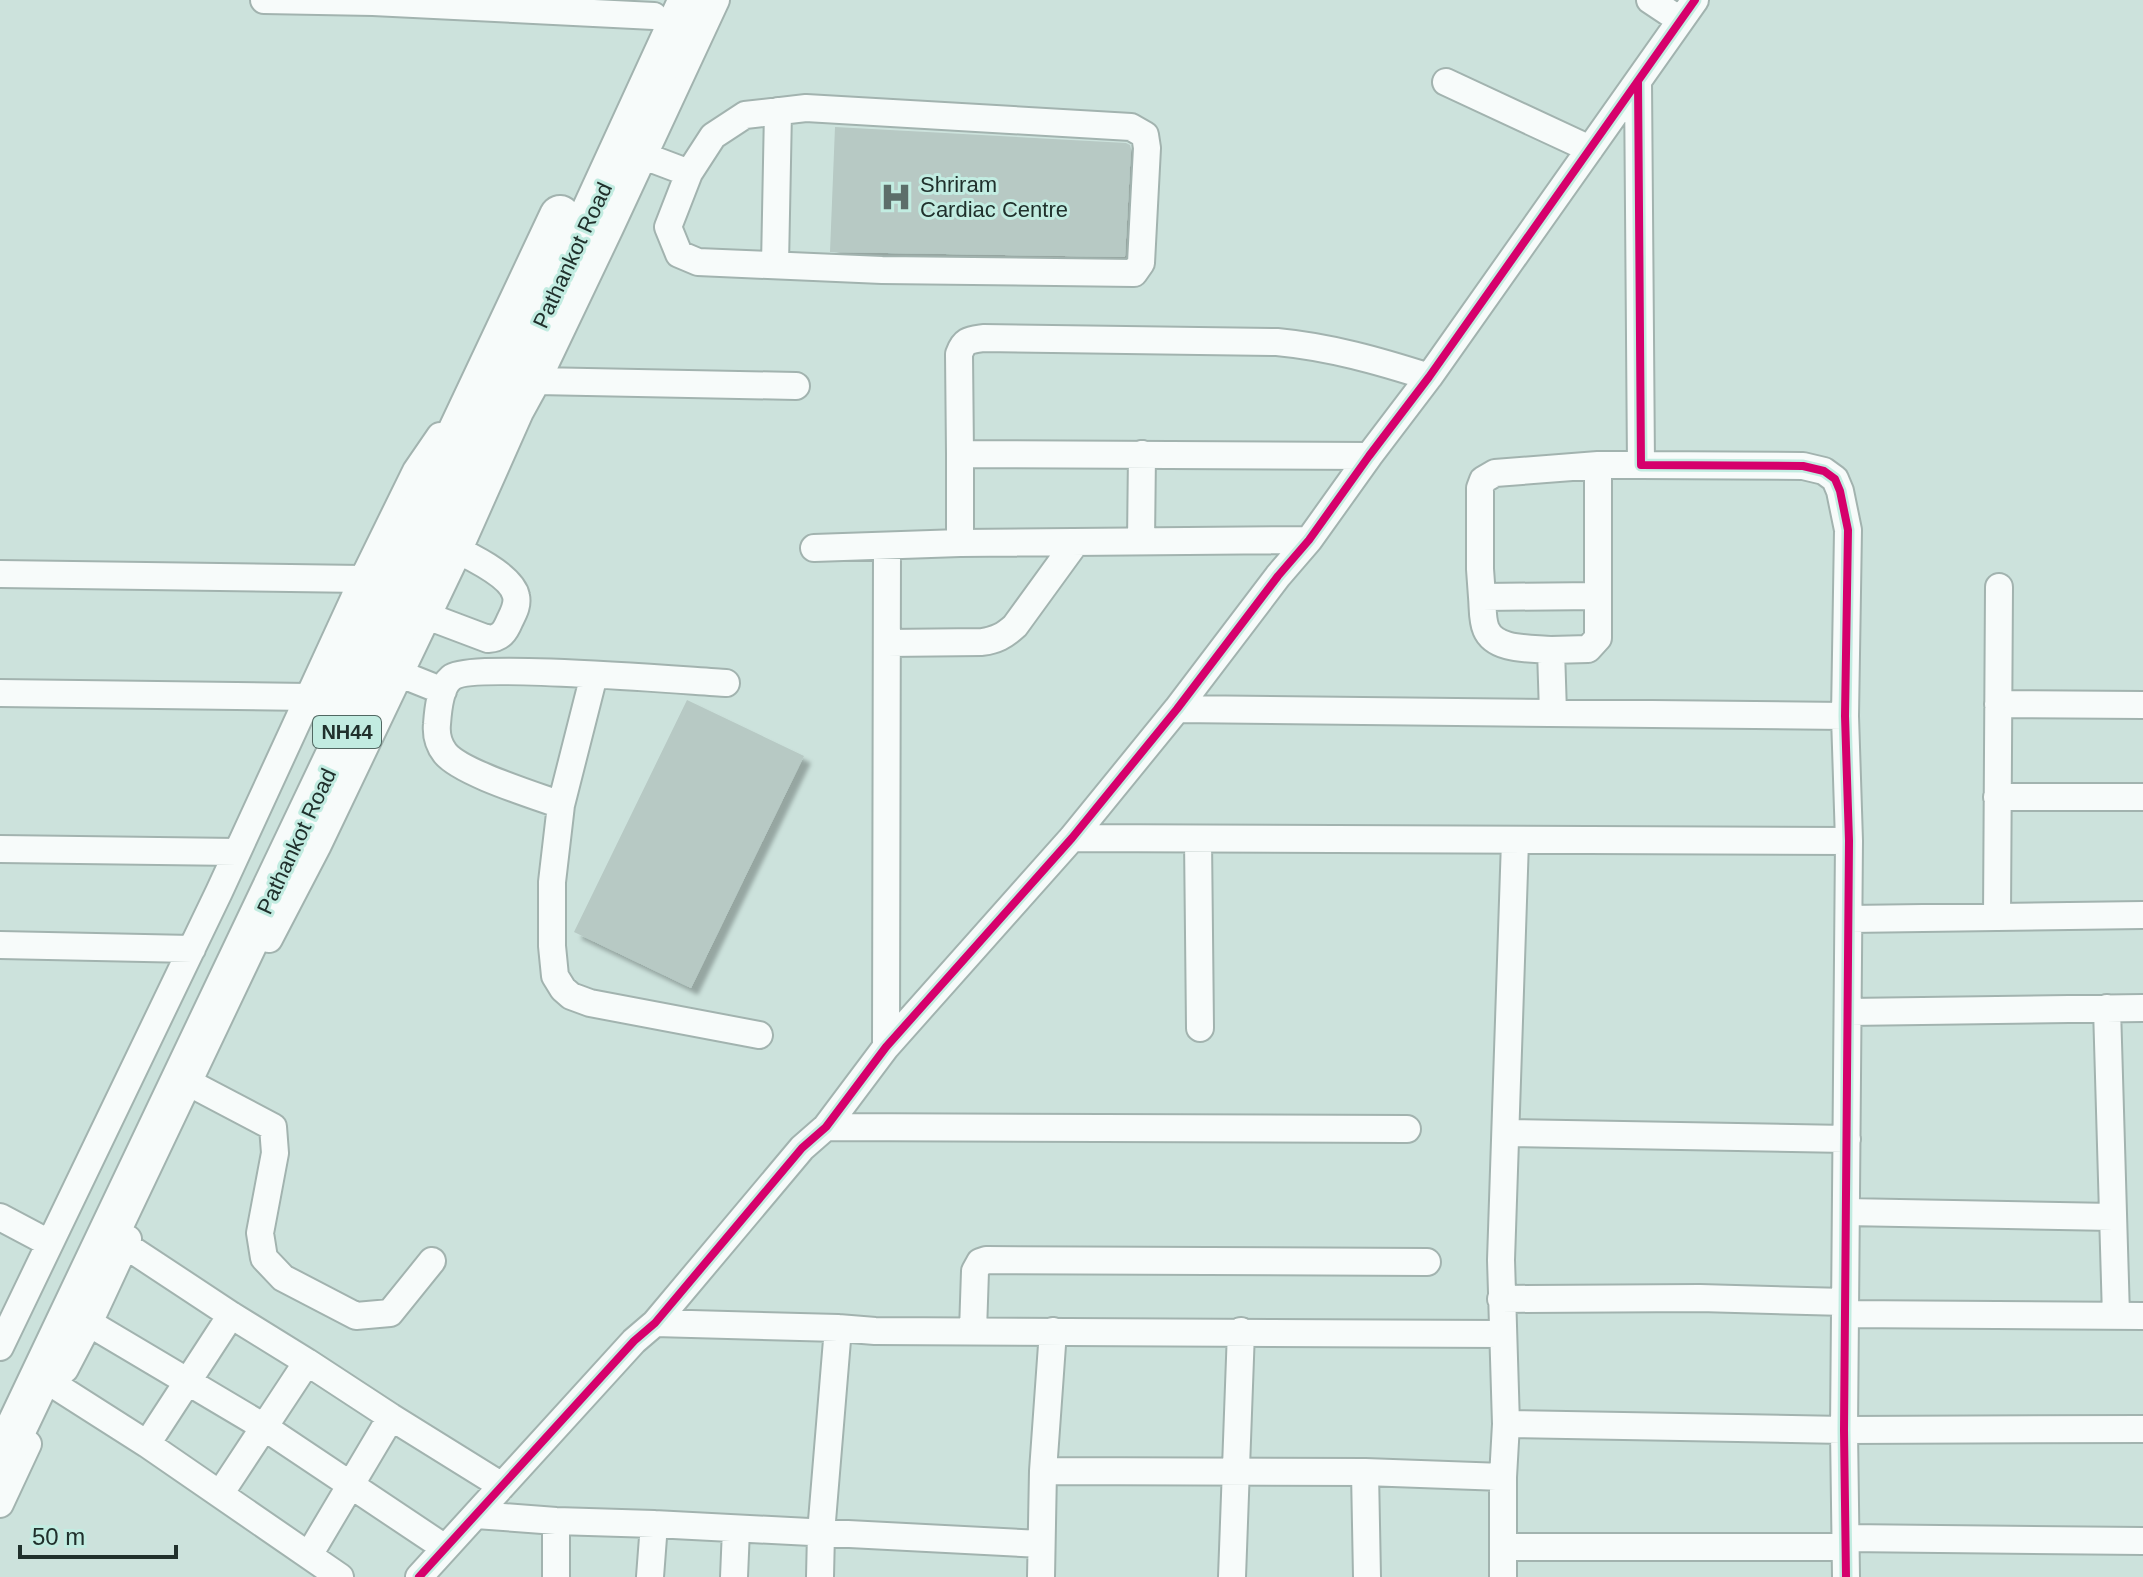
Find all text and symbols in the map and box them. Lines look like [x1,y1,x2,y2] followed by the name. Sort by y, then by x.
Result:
[920,172,1068,222] place label: Shriram Cardiac Centre
[528,178,617,332] street label: Pathankot Road
[879,180,913,214] hospital icon: Shriram Cardiac Centre
[313,716,381,748] road number: NH44
[252,764,341,918] street label: Pathankot Road
[20,1509,176,1559] scale bar
[32,1523,85,1550] text: 50 m

